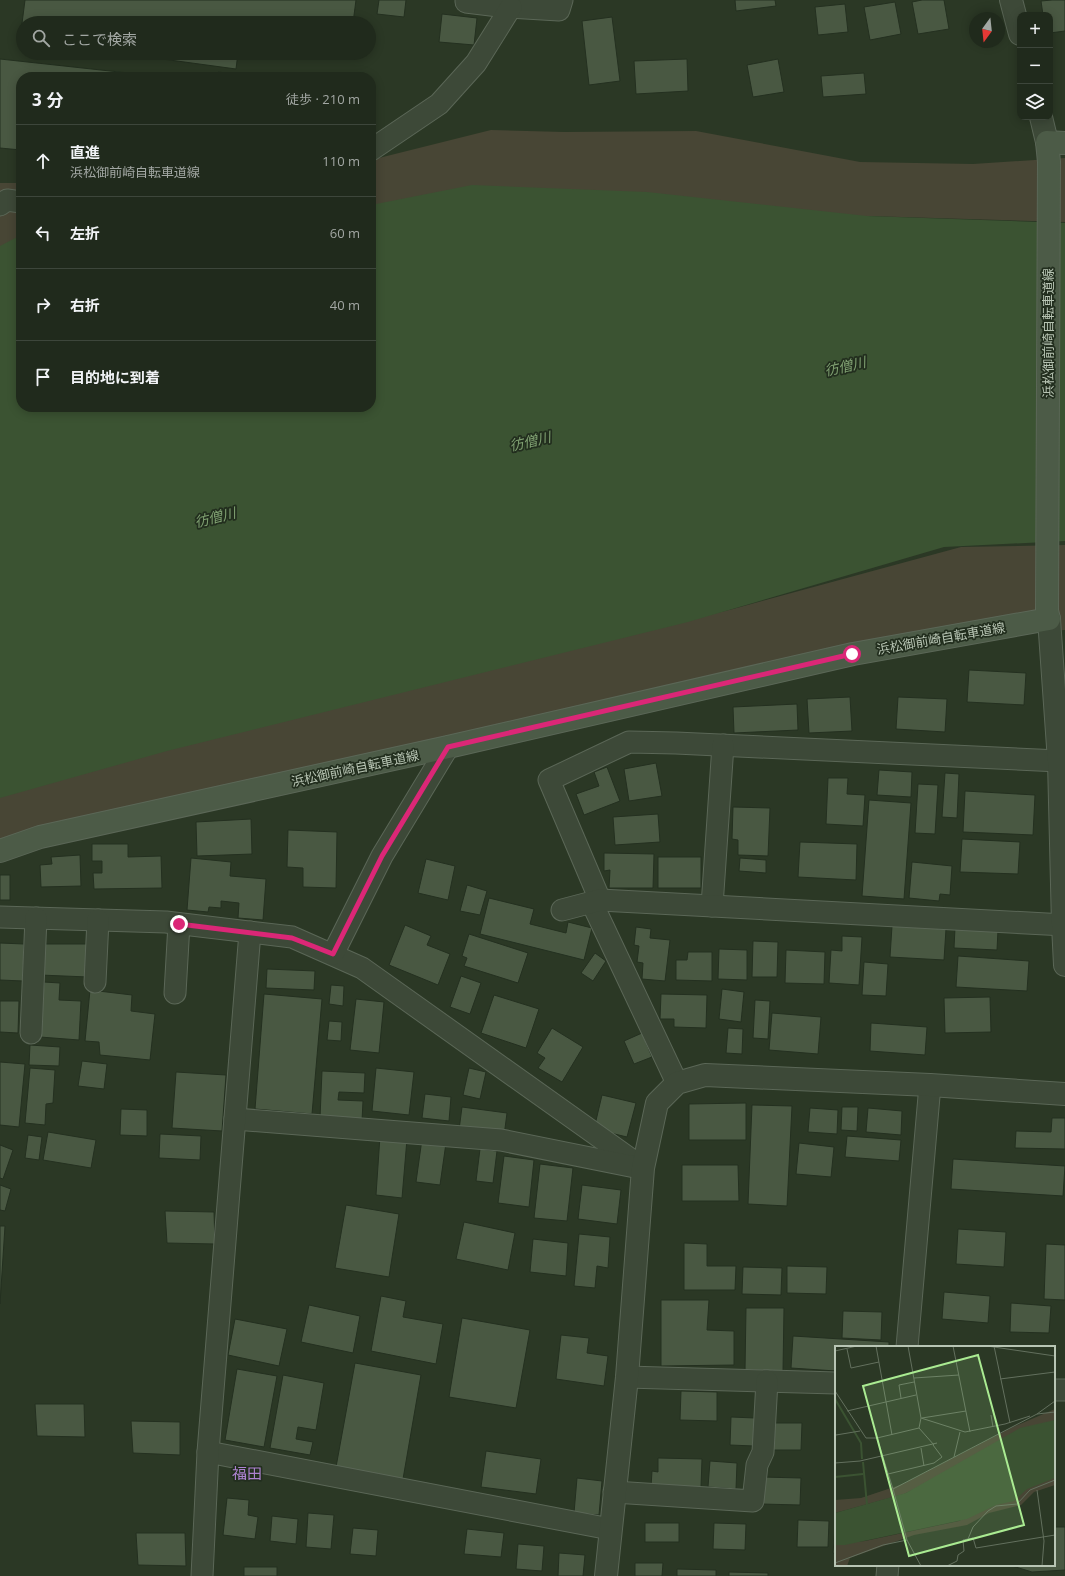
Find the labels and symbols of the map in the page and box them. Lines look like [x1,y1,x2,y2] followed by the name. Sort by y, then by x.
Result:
[969,12,1005,48] north arrow
[1039,268,1057,398] street label: 浜松御前崎自転車道線
[822,352,870,380] water label: 彷僧川
[507,427,555,455] water label: 彷僧川
[192,502,240,531] water label: 彷僧川
[875,618,1007,658] street label: 浜松御前崎自転車道線
[843,645,861,663] route start
[290,746,420,790] street label: 浜松御前崎自転車道線
[170,915,188,933] route end
[835,1346,1055,1566] inset map
[232,1463,262,1483] district label: 福田

